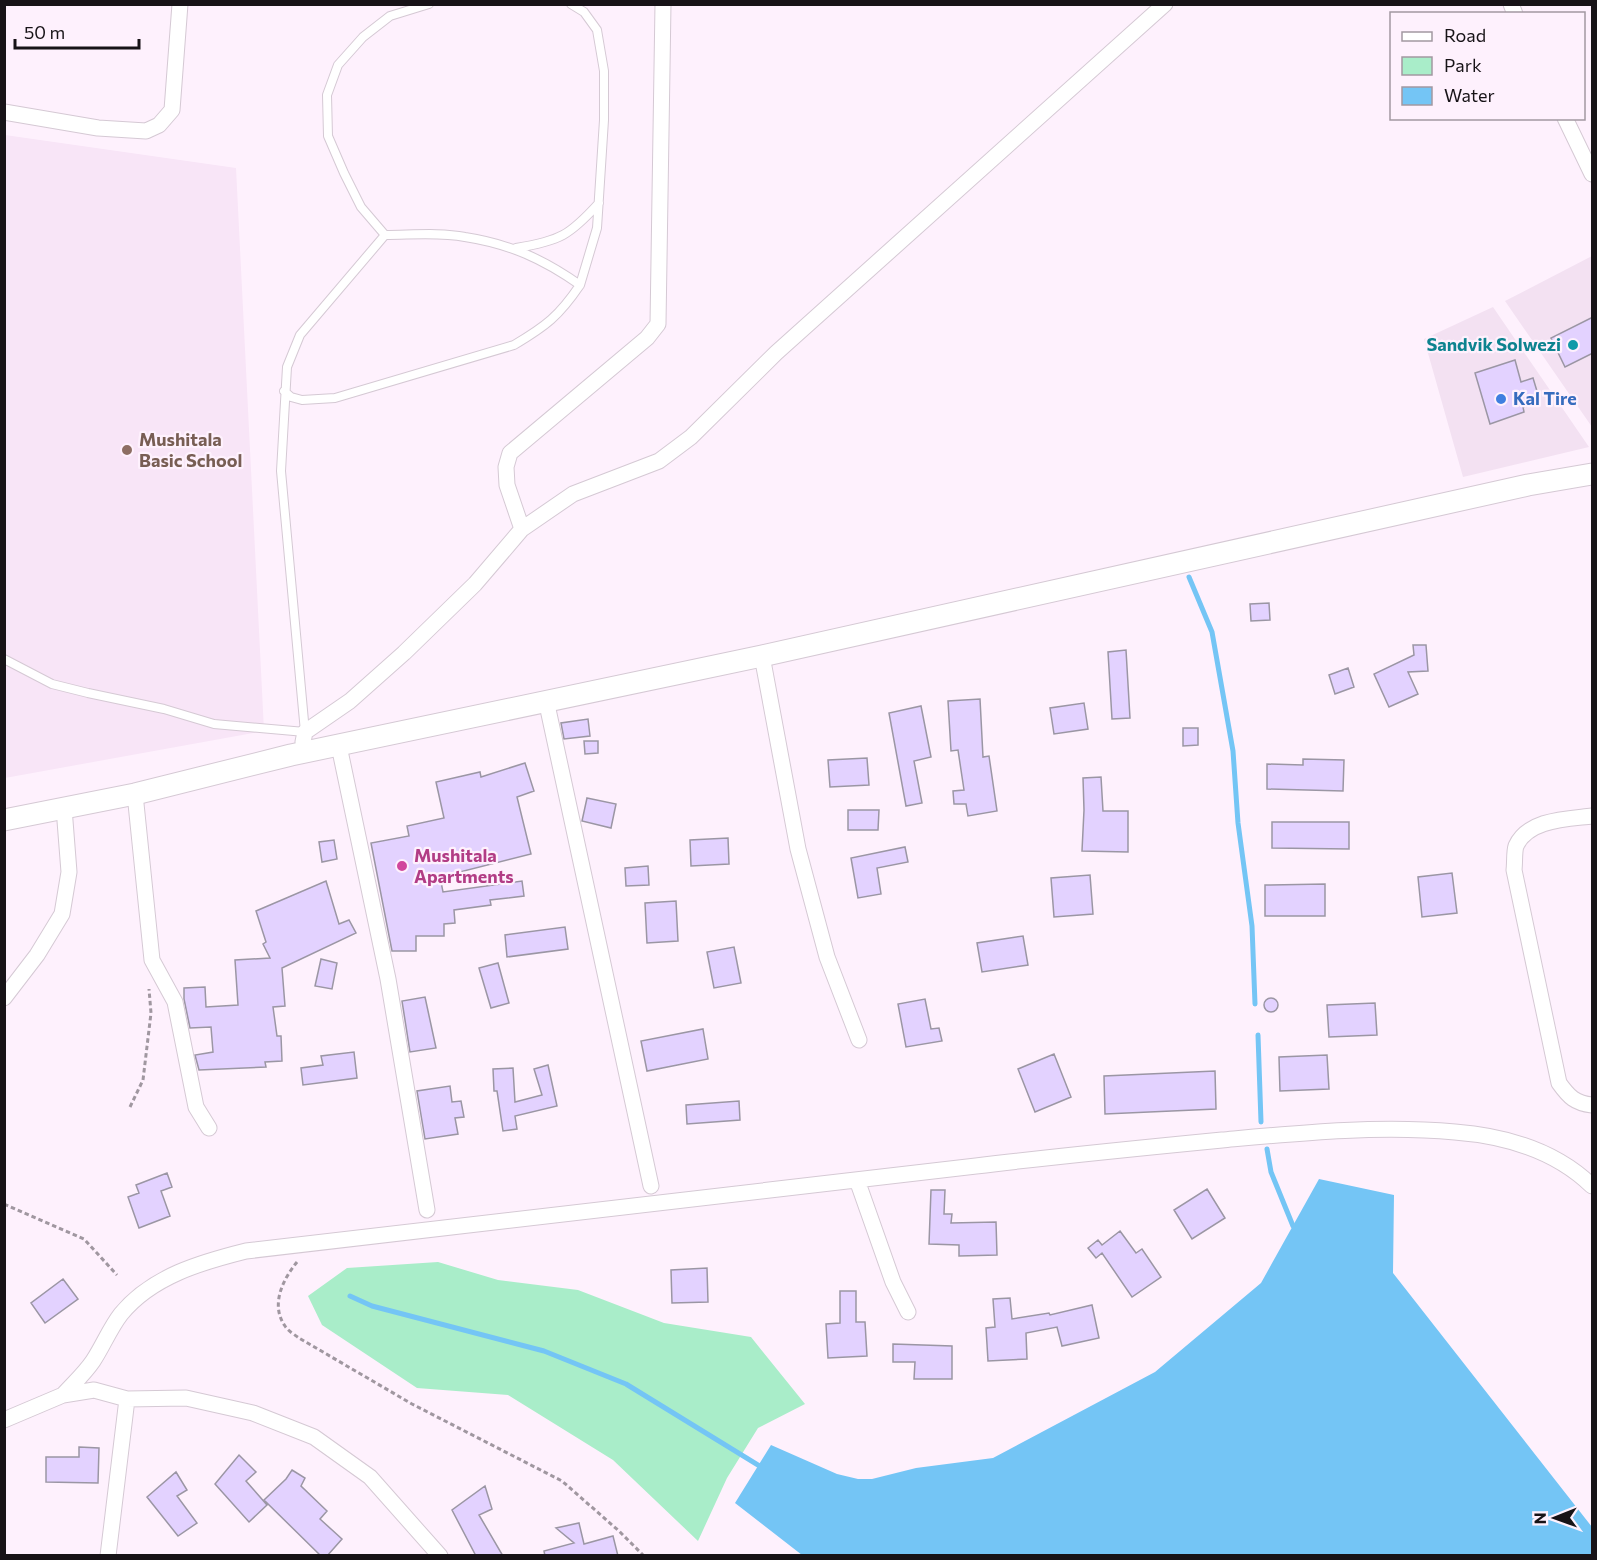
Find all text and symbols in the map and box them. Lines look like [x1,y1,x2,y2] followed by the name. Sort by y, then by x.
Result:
[15,12,140,50] scale bar
[1390,12,1585,120] legend
[24,21,65,43] text: 50 m
[1444,24,1486,46] text: Road
[1444,54,1482,76] text: Park
[1444,84,1495,106] text: Water
[1426,333,1561,355] place label: Sandvik Solwezi
[1566,338,1580,352] marker: Sandvik Solwezi
[1513,387,1577,409] place label: Kal Tire
[1494,392,1508,406] marker: Kal Tire
[139,428,242,471] place label: Mushitala Basic School
[120,443,134,457] marker: Mushitala Basic School
[414,844,514,887] place label: Mushitala Apartments
[395,859,409,873] marker: Mushitala Apartments
[1525,1488,1585,1548] north arrow
[1530,1512,1549,1524] text: N

